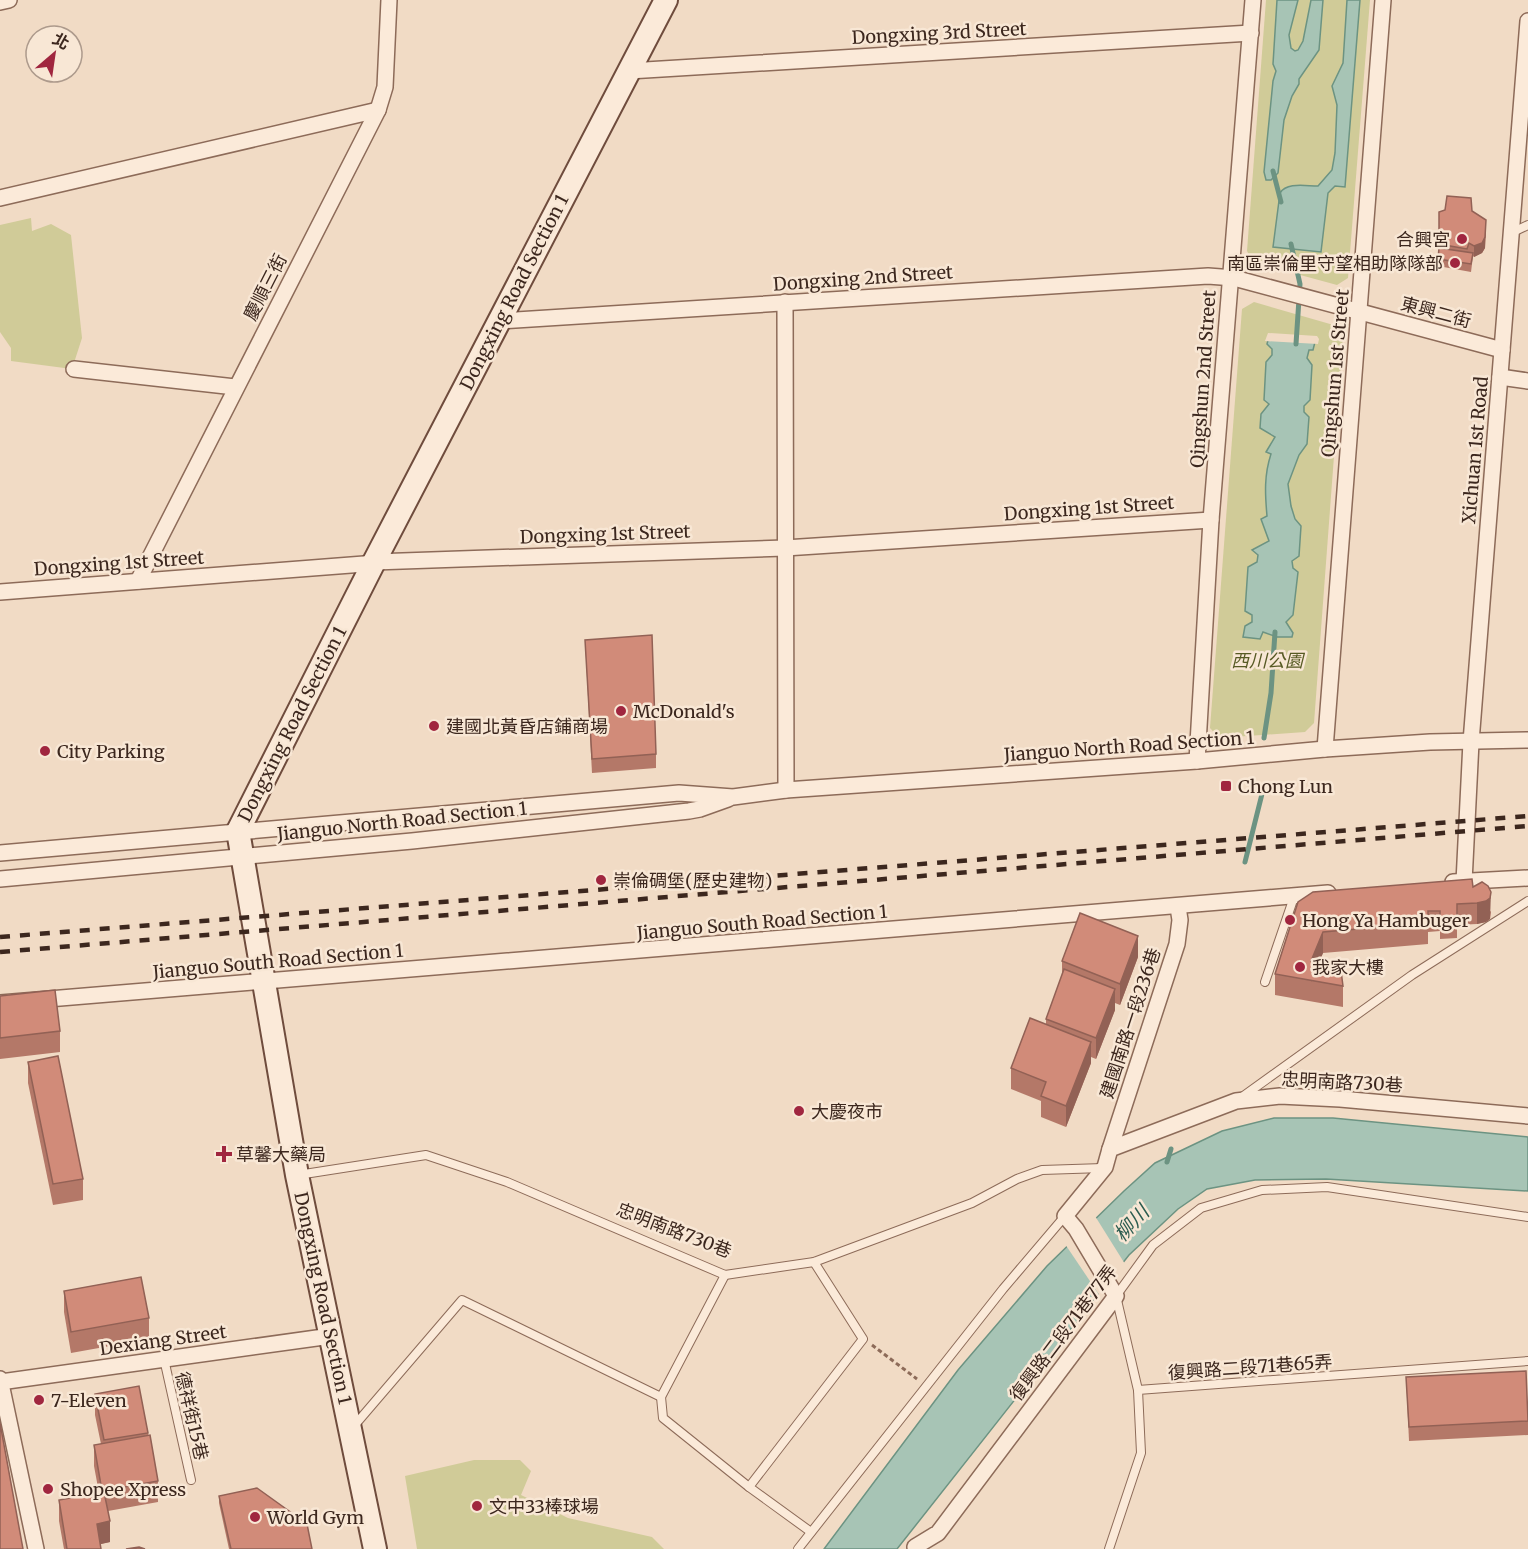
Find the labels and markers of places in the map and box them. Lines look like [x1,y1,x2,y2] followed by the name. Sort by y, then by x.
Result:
[1396,228,1450,251] place label: 合興宮
[1455,232,1469,246] marker: 合興宮
[1227,252,1443,275] place label: 南區崇倫里守望相助隊隊部
[1448,256,1462,270] marker: 南區崇倫里守望相助隊隊部
[633,700,735,723] place label: McDonald's
[614,704,628,718] marker: McDonald's
[446,715,608,738] place label: 建國北黃昏店鋪商場
[427,719,441,733] marker: 建國北黃昏店鋪商場
[57,740,165,763] place label: City Parking
[38,744,52,758] marker: City Parking
[1238,775,1333,798] place label: Chong Lun
[1219,779,1233,793] marker: Chong Lun
[613,869,772,892] place label: 崇倫碉堡(歷史建物)
[594,873,608,887] marker: 崇倫碉堡(歷史建物)
[1302,909,1469,932] place label: Hong Ya Hambuger
[1283,913,1297,927] marker: Hong Ya Hambuger
[1312,956,1384,979] place label: 我家大樓
[1293,960,1307,974] marker: 我家大樓
[811,1100,883,1123] place label: 大慶夜市
[792,1104,806,1118] marker: 大慶夜市
[236,1143,326,1166] place label: 草馨大藥局
[217,1147,231,1161] marker: 草馨大藥局
[51,1389,127,1412] place label: 7-Eleven
[32,1393,46,1407] marker: 7-Eleven
[60,1478,186,1501] place label: Shopee Xpress
[41,1482,55,1496] marker: Shopee Xpress
[489,1495,599,1518] place label: 文中33棒球場
[470,1499,484,1513] marker: 文中33棒球場
[266,1506,364,1529] place label: World Gym
[248,1510,262,1524] marker: World Gym

